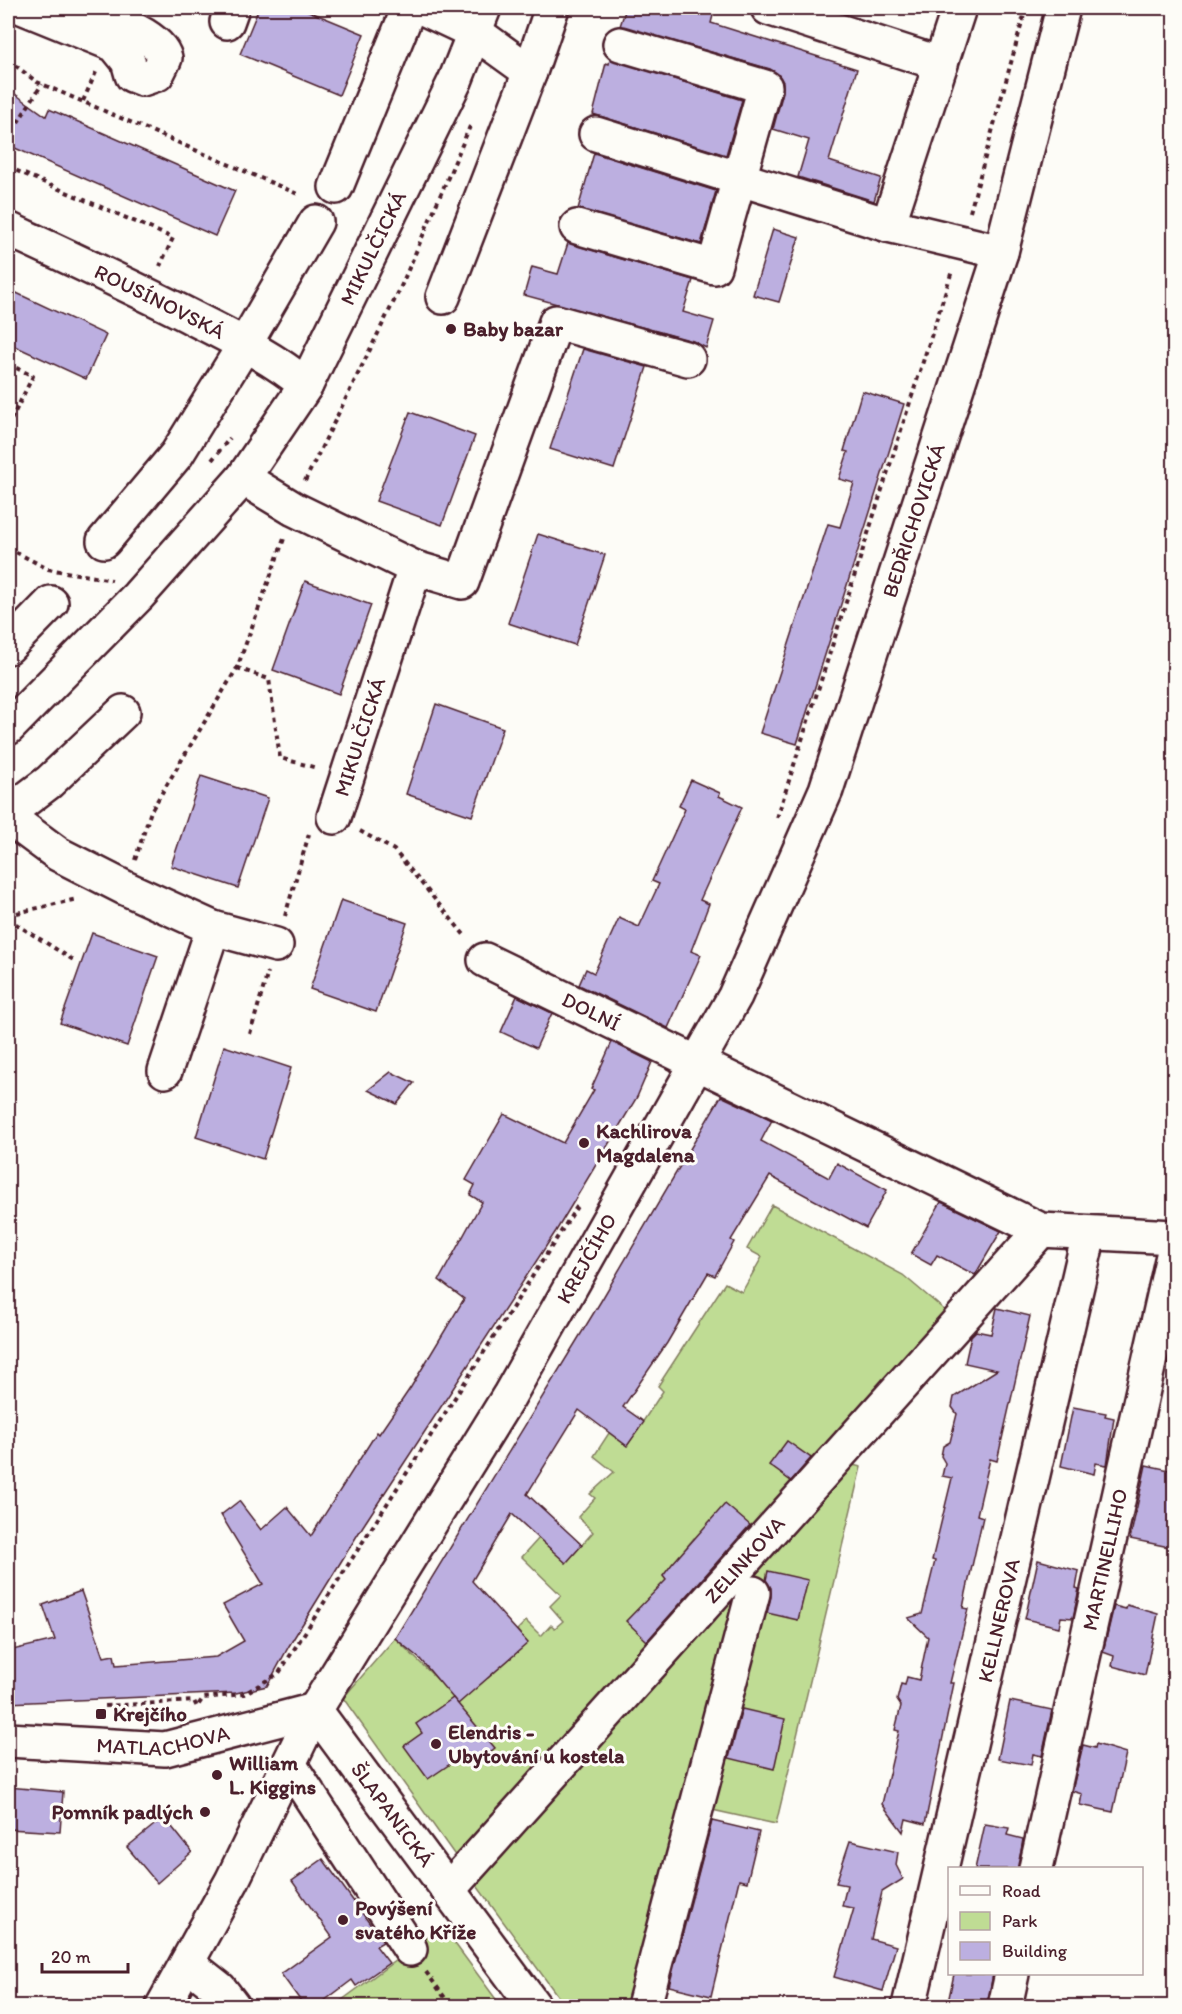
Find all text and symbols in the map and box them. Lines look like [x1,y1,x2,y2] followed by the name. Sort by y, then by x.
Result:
[334,186,411,309] street label: MIKULČICKÁ
[91,258,230,344] street label: ROUSÍNOVSKÁ
[463,316,564,342] place label: Baby bazar
[444,322,458,336] marker: Baby bazar
[876,440,950,600] street label: BEDŘICHOVICKÁ
[329,674,391,799] street label: MIKULČICKÁ
[558,986,625,1036] street label: DOLNÍ
[596,1118,696,1168] place label: Kachlirova Magdalena
[577,1136,591,1150] marker: Kachlirova Magdalena
[551,1209,622,1308] street label: KREJČÍHO
[1076,1486,1132,1633] street label: MARTINELLIHO
[699,1510,790,1608] street label: ZELINKOVA
[972,1555,1025,1685] street label: KELLNEROVA
[113,1701,187,1727] place label: Krejčího
[94,1707,108,1721] marker: Krejčího
[448,1719,625,1769] place label: Elendris - Ubytování u kostela
[96,1720,233,1761] street label: MATLACHOVA
[429,1737,443,1751] marker: Elendris - Ubytování u kostela
[229,1750,316,1800] place label: William L. Kiggins
[346,1757,440,1872] street label: ŠLAPANICKÁ
[210,1768,224,1782] marker: William L. Kiggins
[51,1799,193,1825] place label: Pomník padlých
[198,1805,212,1819] marker: Pomník padlých
[948,1867,1143,1975] legend
[1002,1880,1041,1902] text: Road
[355,1895,476,1944] place label: Povýšení svatého Kříže
[1002,1910,1037,1932] text: Park
[336,1913,350,1927] marker: Povýšení svatého Kříže
[42,1936,128,1974] scale bar
[1002,1940,1068,1962] text: Building
[51,1946,91,1968] text: 20 m

